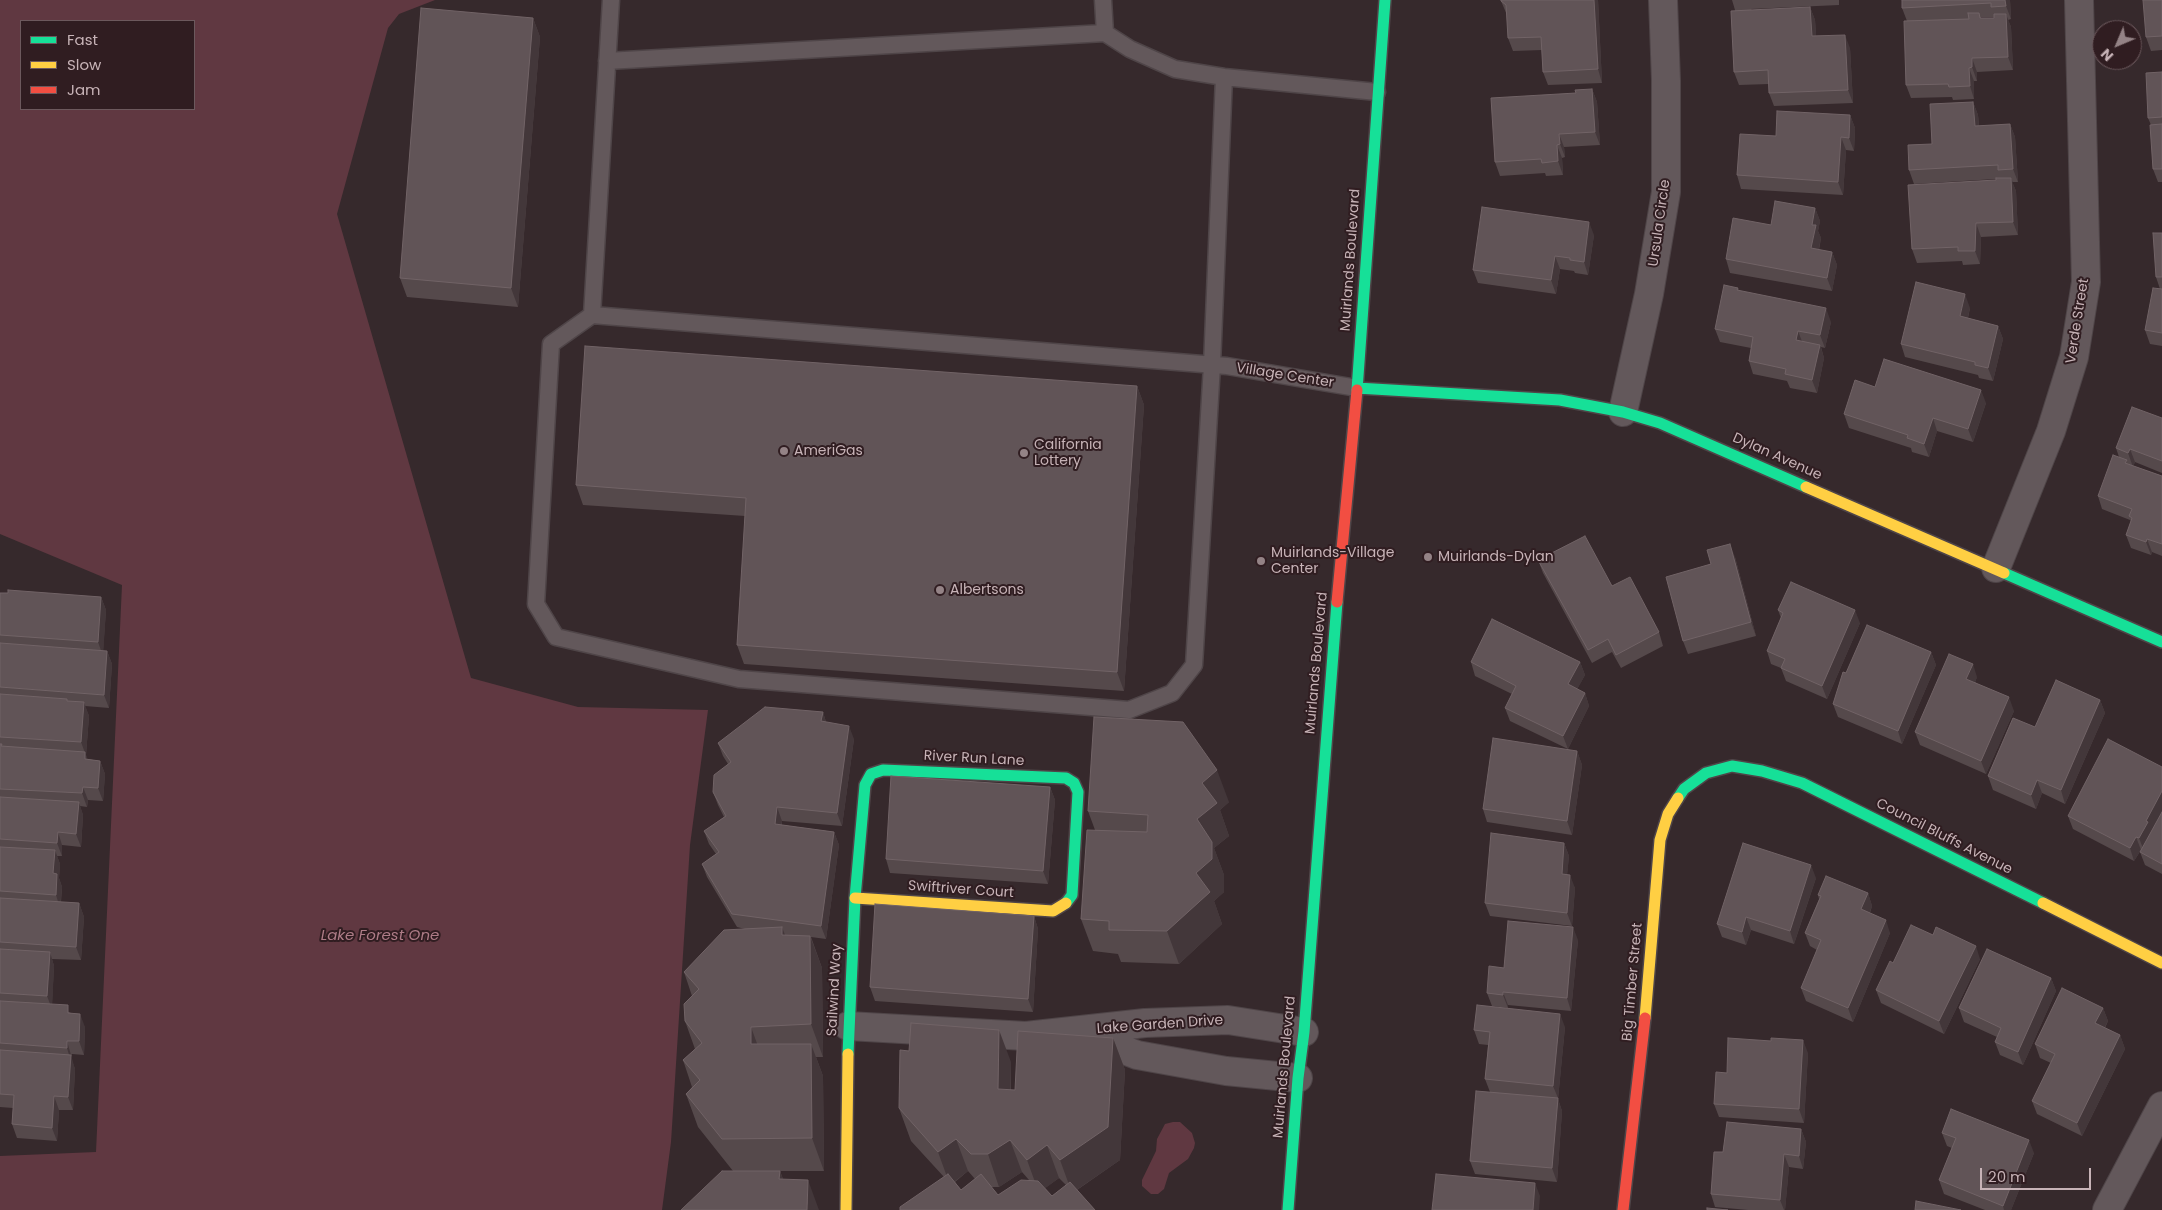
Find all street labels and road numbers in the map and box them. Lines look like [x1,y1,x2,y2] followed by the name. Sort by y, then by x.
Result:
[1646,178,1674,268] street label: Ursula Circle
[1338,188,1364,332] street label: Muirlands Boulevard
[2063,277,2093,365] street label: Verde Street
[1235,360,1335,392] street label: Village Center
[1730,430,1824,484] street label: Dylan Avenue
[1302,591,1332,735] street label: Muirlands Boulevard
[923,748,1025,770] street label: River Run Lane
[1873,795,2015,879] street label: Council Bluffs Avenue
[908,878,1014,902] street label: Swiftriver Court
[1619,922,1647,1042] street label: Big Timber Street
[824,943,846,1037] street label: Sailwind Way
[1270,995,1300,1139] street label: Muirlands Boulevard
[1096,1012,1224,1038] street label: Lake Garden Drive

